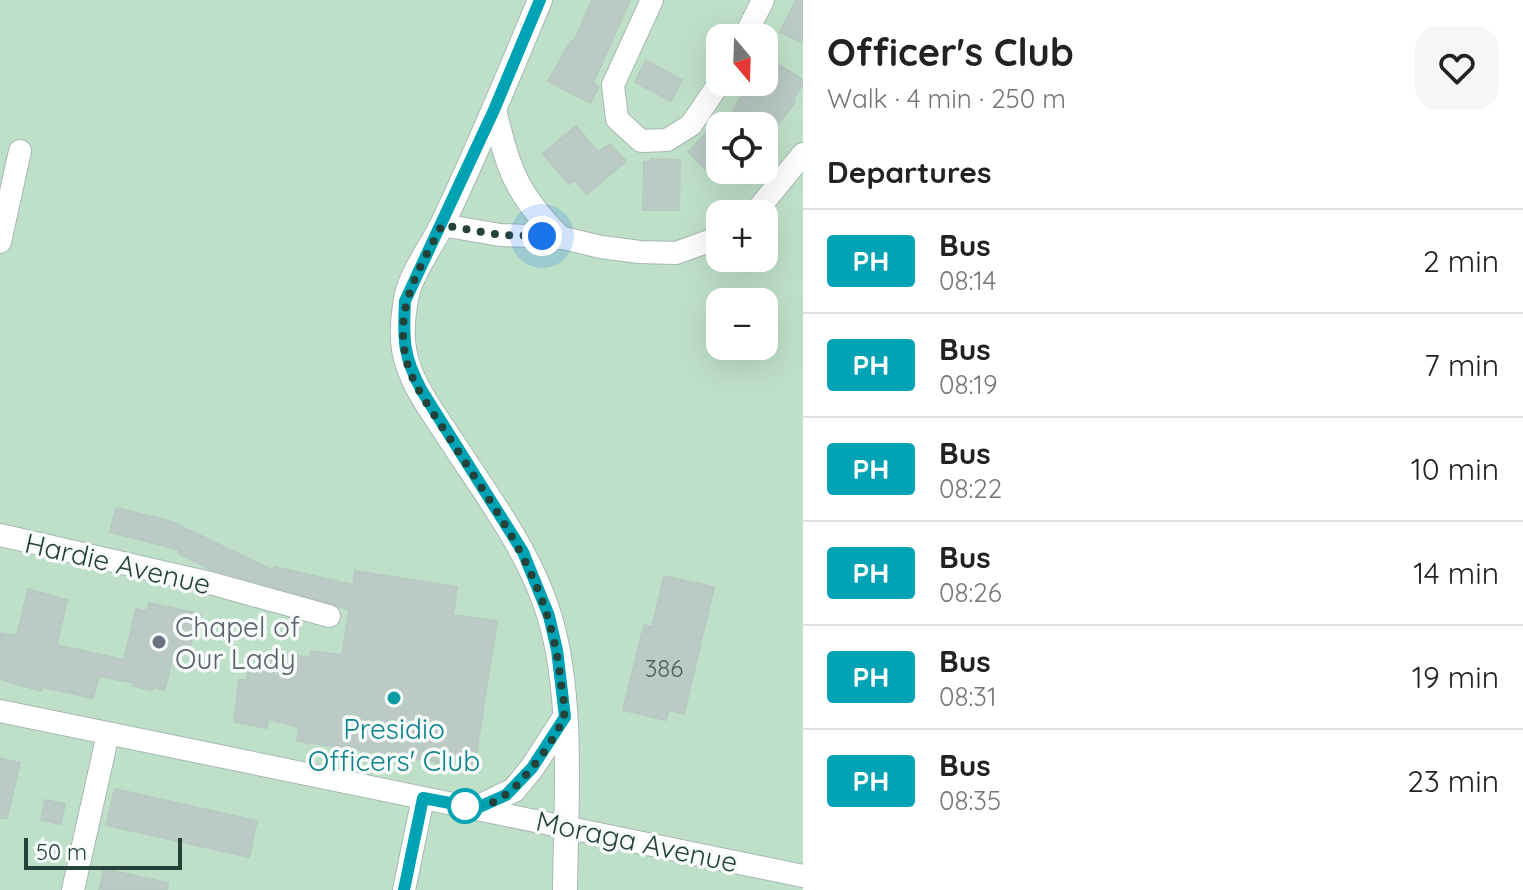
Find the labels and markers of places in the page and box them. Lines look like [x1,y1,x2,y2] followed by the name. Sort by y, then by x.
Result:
[175,609,300,676] place label: Chapel of Our Lady
[150,633,168,651] marker: Chapel of Our Lady
[385,689,403,707] marker: Presidio Officers' Club
[308,711,480,778] place label: Presidio Officers' Club
[448,789,482,823] unlabelled marker

